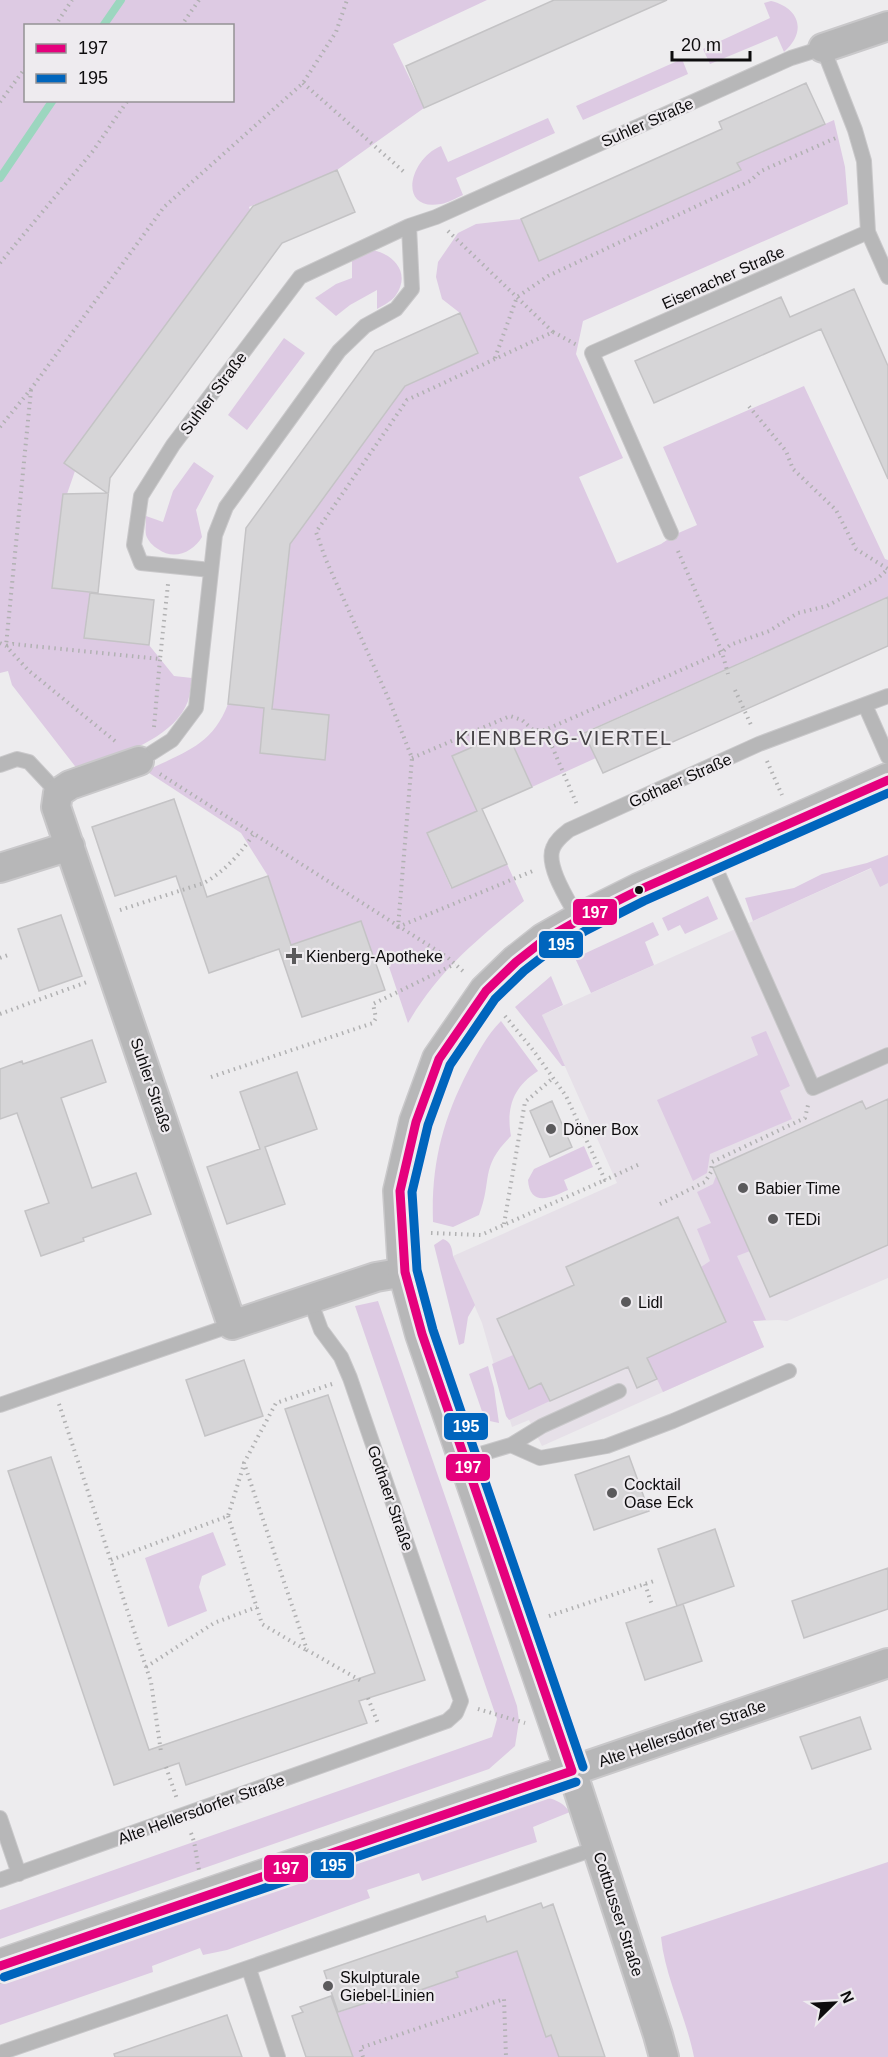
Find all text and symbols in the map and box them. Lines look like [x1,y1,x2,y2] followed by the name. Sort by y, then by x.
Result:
[24,24,234,102] legend
[672,24,750,62] scale bar
[681,35,721,55] text: 20 m
[78,38,108,58] text: 197
[78,68,108,88] text: 195
[599,95,696,150] street label: Suhler Straße
[659,243,787,312] street label: Eisenacher Straße
[177,349,250,438] street label: Suhler Straße
[455,727,673,749] district label: KIENBERG-VIERTEL
[626,750,734,811] street label: Gothaer Straße
[633,884,645,896] unlabelled marker
[572,898,618,926] line badge: 197
[582,904,608,921] text: 197
[538,930,584,959] line badge: 195
[548,936,574,953] text: 195
[306,948,443,965] place label: Kienberg-Apotheke
[287,949,301,963] marker: Kienberg-Apotheke
[127,1036,176,1135] street label: Suhler Straße
[563,1121,639,1138] place label: Döner Box
[544,1122,558,1136] marker: Döner Box
[755,1180,840,1197] place label: Babier Time
[736,1181,750,1195] marker: Babier Time
[785,1211,821,1228] place label: TEDi
[766,1212,780,1226] marker: TEDi
[638,1294,663,1311] place label: Lidl
[619,1295,633,1309] marker: Lidl
[443,1412,489,1441] line badge: 195
[453,1418,479,1435] text: 195
[365,1443,417,1553] street label: Gothaer Straße
[445,1453,491,1482] line badge: 197
[455,1459,481,1476] text: 197
[624,1476,694,1511] place label: Cocktail Oase Eck
[605,1486,619,1500] marker: Cocktail Oase Eck
[596,1697,768,1770] street label: Alte Hellersdorfer Straße
[116,1771,287,1848] street label: Alte Hellersdorfer Straße
[590,1850,647,1979] street label: Cottbusser Straße
[310,1851,355,1879] line badge: 195
[263,1854,309,1883] line badge: 197
[320,1857,346,1874] text: 195
[273,1860,299,1877] text: 197
[340,1969,434,2004] place label: Skulpturale Giebel-Linien
[804,1973,864,2033] north arrow
[321,1979,335,1993] marker: Skulpturale Giebel-Linien
[837,1988,857,2006] text: N

